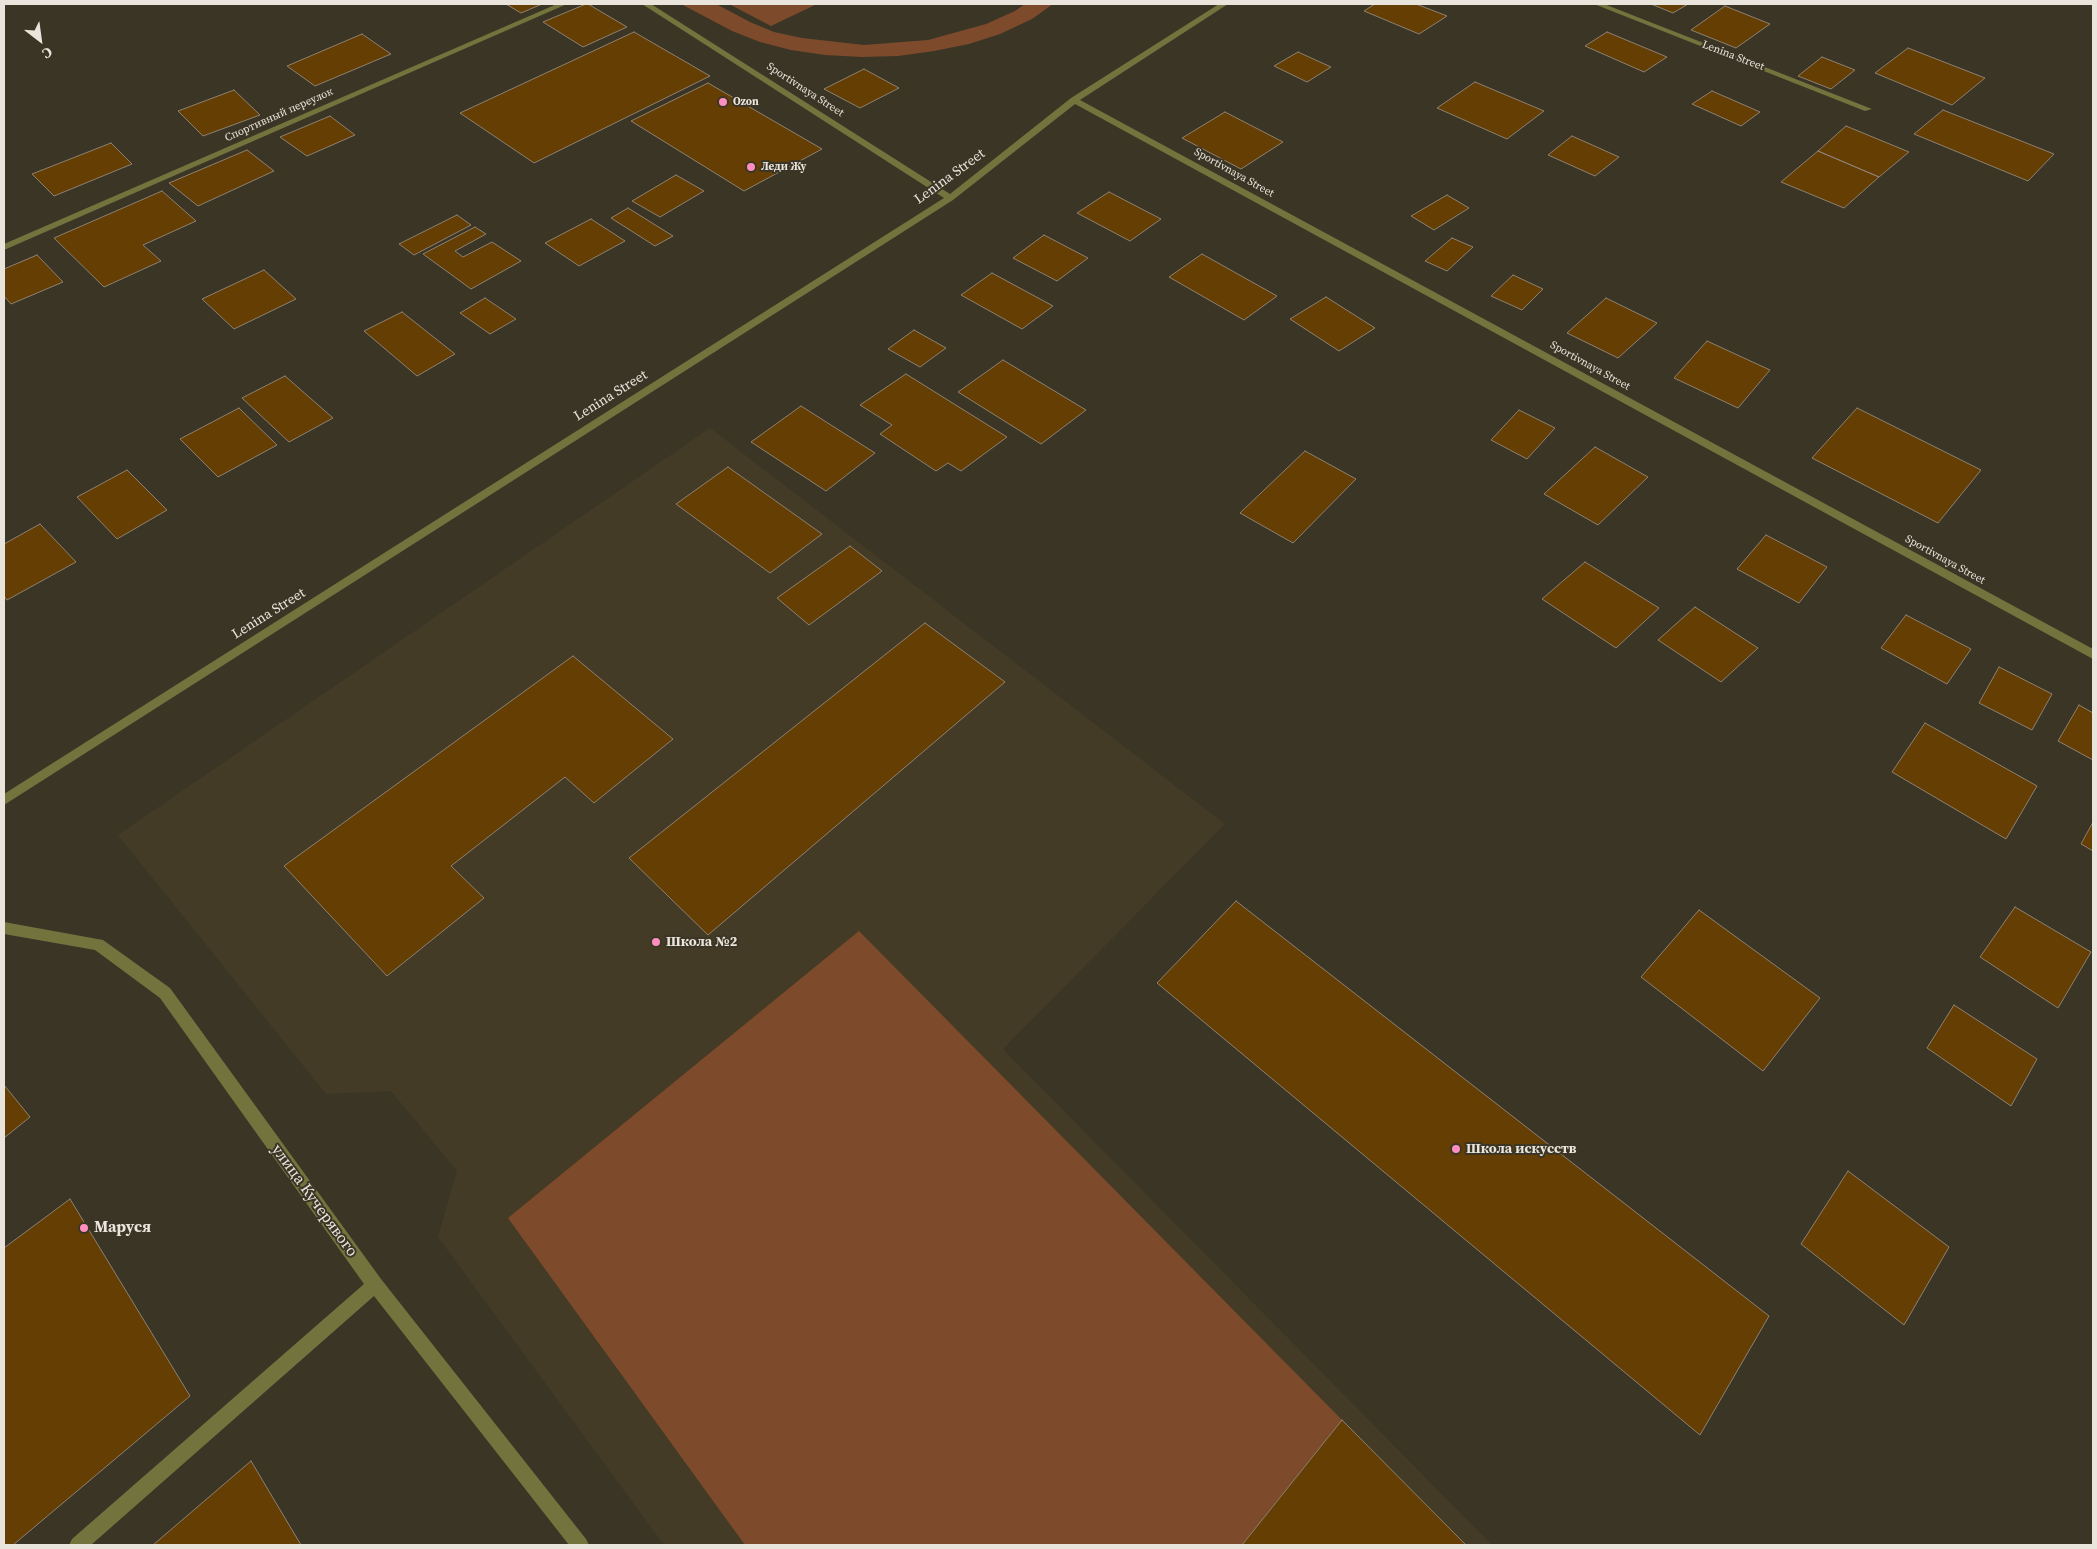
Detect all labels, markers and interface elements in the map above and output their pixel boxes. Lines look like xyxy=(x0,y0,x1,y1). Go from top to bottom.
north arrow xyxy=(15,15,65,65)
street label: Lenina Street xyxy=(1700,38,1766,74)
text: С xyxy=(39,42,56,64)
street label: Sportivnaya Street xyxy=(764,60,846,120)
street label: Спортивный переулок xyxy=(223,85,335,145)
place label: Ozon xyxy=(733,95,759,109)
marker: Ozon xyxy=(717,96,729,108)
street label: Lenina Street xyxy=(911,146,989,208)
street label: Sportivnaya Street xyxy=(1192,146,1276,200)
place label: Леди Жу xyxy=(761,160,806,174)
marker: Леди Жу xyxy=(745,161,757,173)
street label: Sportivnaya Street xyxy=(1548,339,1632,393)
street label: Lenina Street xyxy=(571,367,651,425)
street label: Sportivnaya Street xyxy=(1903,533,1987,587)
street label: Lenina Street xyxy=(229,585,309,643)
place label: Школа №2 xyxy=(666,934,737,950)
marker: Школа №2 xyxy=(650,936,662,948)
street label: улица Кучерявого xyxy=(267,1141,361,1261)
place label: Школа искусств xyxy=(1466,1141,1576,1157)
marker: Школа искусств xyxy=(1450,1143,1462,1155)
place label: Маруся xyxy=(94,1218,151,1238)
marker: Маруся xyxy=(78,1222,90,1234)

